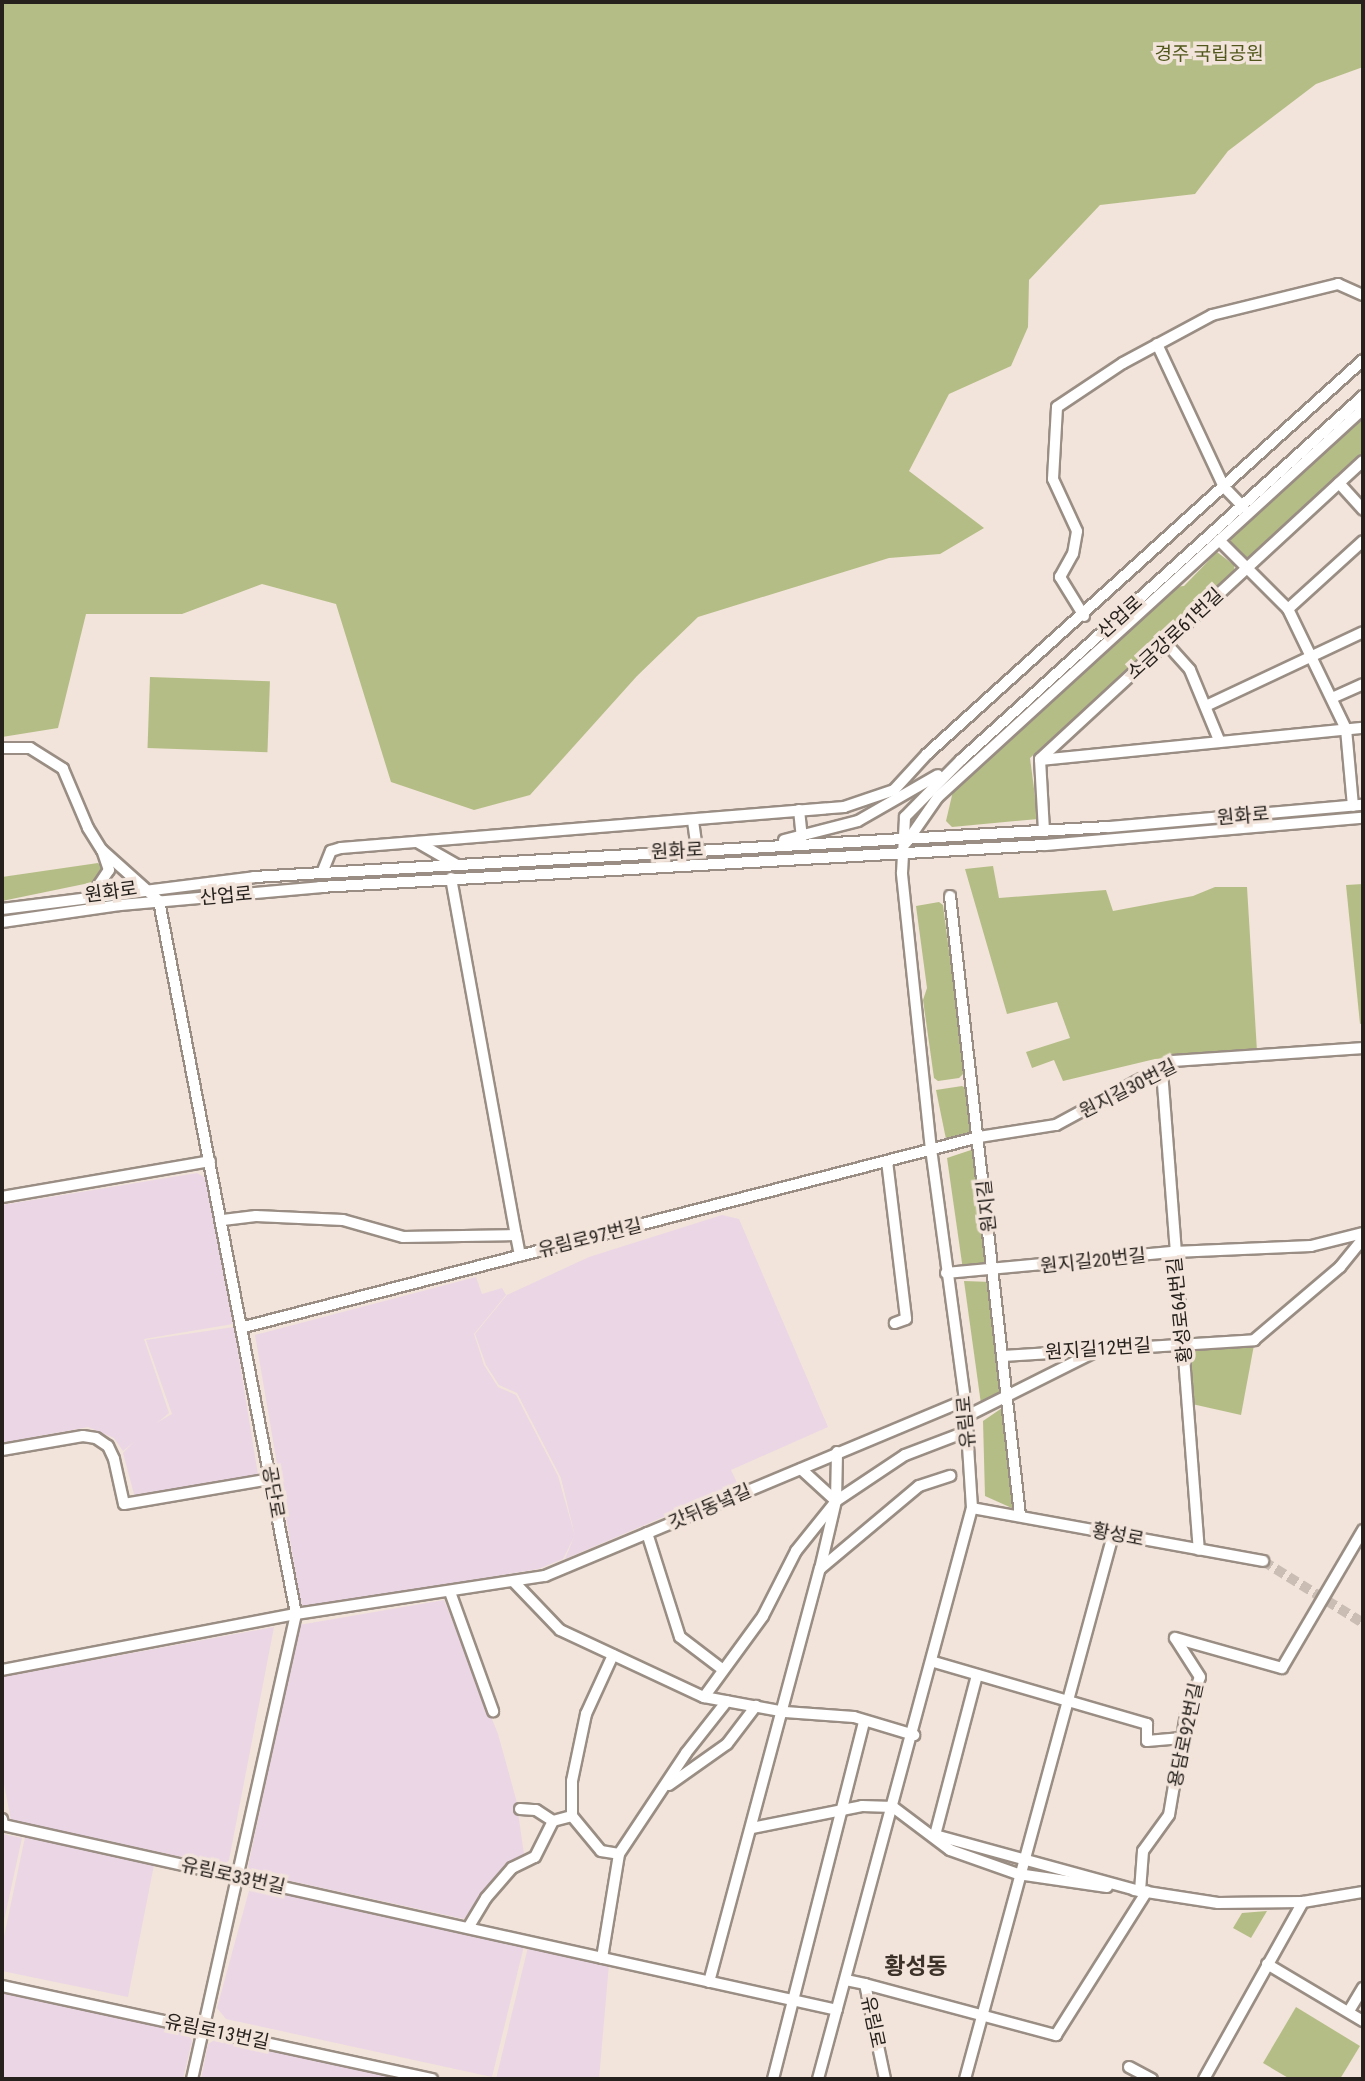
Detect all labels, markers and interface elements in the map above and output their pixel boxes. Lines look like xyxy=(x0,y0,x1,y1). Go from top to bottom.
park label: 경주 국립공원 xyxy=(1154,43,1264,65)
street label: 소금강로61번길 xyxy=(1122,584,1228,684)
street label: 산업로 xyxy=(1093,591,1147,643)
street label: 원화로 xyxy=(1216,802,1270,830)
street label: 원화로 xyxy=(650,838,704,864)
street label: 원화로 xyxy=(83,877,139,907)
street label: 산업로 xyxy=(199,882,253,910)
street label: 원지길30번길 xyxy=(1076,1055,1180,1123)
street label: 원지길 xyxy=(973,1179,1001,1233)
street label: 유림로97번길 xyxy=(536,1214,644,1262)
street label: 원지길20번길 xyxy=(1039,1244,1147,1278)
street label: 황성로64번길 xyxy=(1163,1256,1197,1364)
street label: 원지길12번길 xyxy=(1044,1334,1152,1364)
street label: 유림로 xyxy=(952,1395,980,1449)
street label: 공단로 xyxy=(257,1464,289,1520)
street label: 갓뒤동녘길 xyxy=(665,1479,755,1535)
street label: 황성로 xyxy=(1090,1519,1146,1551)
street label: 용담로92번길 xyxy=(1164,1681,1208,1789)
street label: 유림로33번길 xyxy=(179,1853,287,1899)
district label: 황성동 xyxy=(884,1953,948,1981)
street label: 유림로 xyxy=(856,1994,890,2050)
street label: 유림로13번길 xyxy=(163,2010,271,2054)

